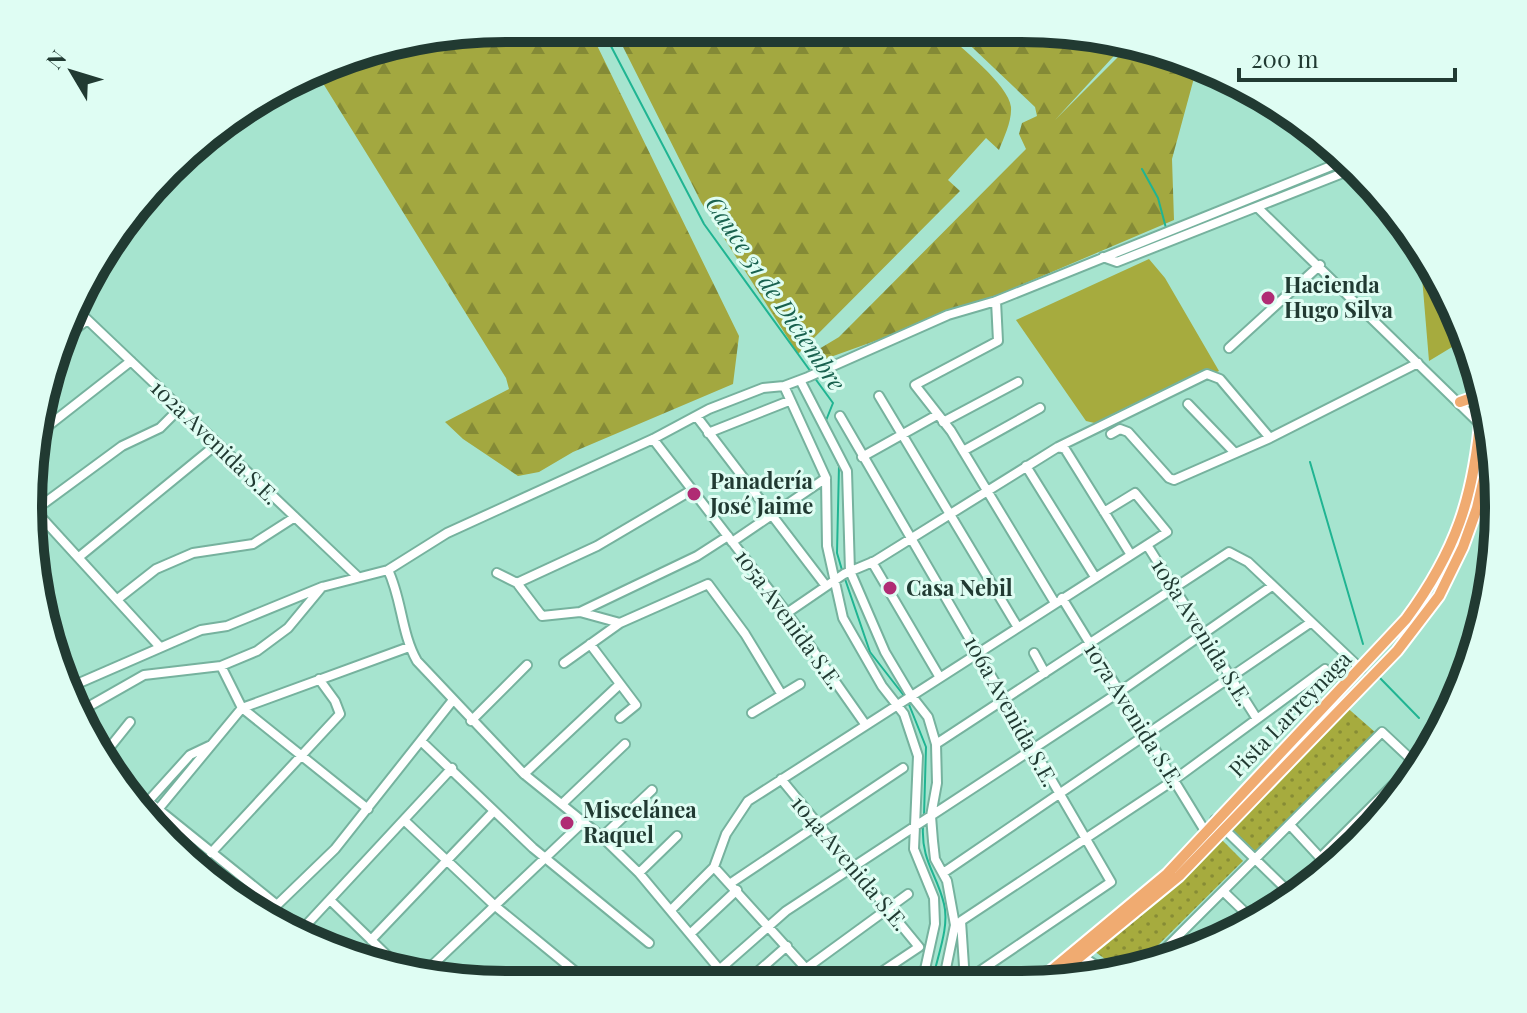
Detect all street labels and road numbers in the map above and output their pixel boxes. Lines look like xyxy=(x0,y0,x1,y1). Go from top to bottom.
street label: 102a Avenida S.E. xyxy=(145,372,286,510)
street label: 105a Avenida S.E. xyxy=(729,542,851,695)
street label: 108a Avenida S.E. xyxy=(1145,552,1260,711)
street label: 106a Avenida S.E. xyxy=(958,630,1066,792)
street label: 107a Avenida S.E. xyxy=(1078,636,1192,793)
street label: Pista Larreynaga xyxy=(1221,644,1357,783)
street label: 104a Avenida S.E. xyxy=(785,788,916,936)

